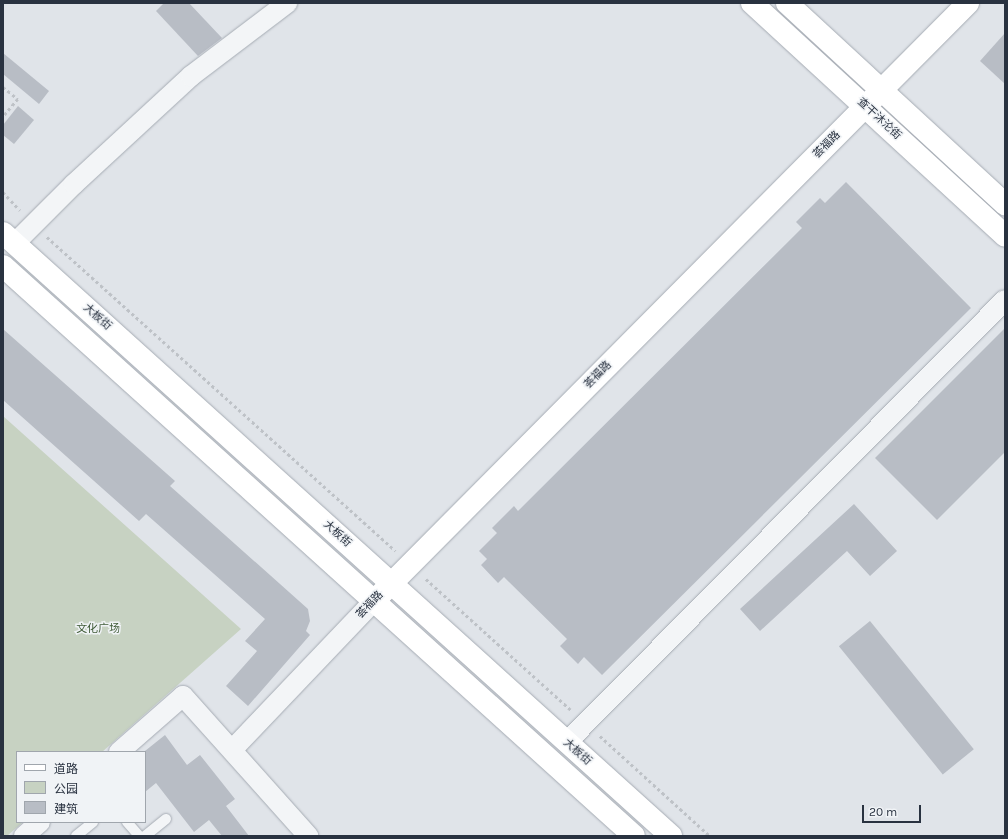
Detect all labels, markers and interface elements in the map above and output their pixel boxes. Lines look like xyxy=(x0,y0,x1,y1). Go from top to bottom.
street label: 查干沐沦街 xyxy=(854,95,904,143)
street label: 荟福路 xyxy=(811,129,843,161)
street label: 大板街 xyxy=(80,301,114,333)
street label: 荟福路 xyxy=(582,359,614,391)
street label: 大板街 xyxy=(320,518,354,550)
street label: 荟福路 xyxy=(354,589,386,621)
park label: 文化广场 xyxy=(76,622,120,636)
street label: 大板街 xyxy=(560,736,594,768)
legend xyxy=(16,751,146,823)
text: 道路 xyxy=(54,762,78,776)
text: 公园 xyxy=(54,782,78,796)
scale bar xyxy=(864,797,923,823)
text: 建筑 xyxy=(54,802,78,816)
text: 20 m xyxy=(869,805,897,819)

